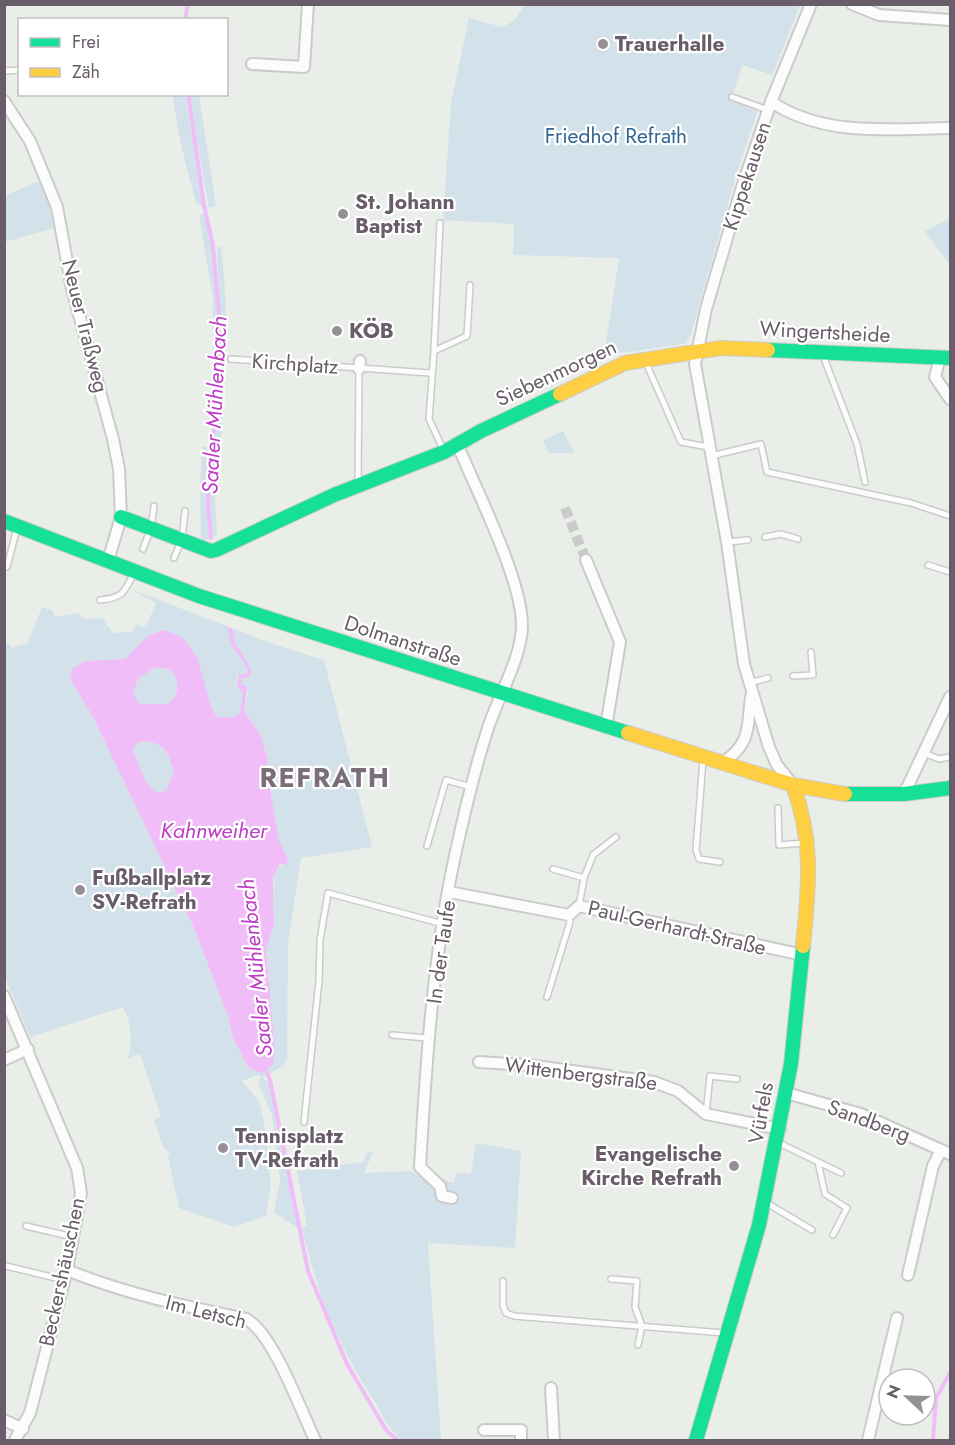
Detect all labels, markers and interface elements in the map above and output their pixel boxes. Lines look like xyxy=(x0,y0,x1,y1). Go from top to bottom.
legend xyxy=(18,18,228,96)
text: Frei xyxy=(72,29,101,55)
place label: Trauerhalle xyxy=(615,29,724,59)
marker: Trauerhalle xyxy=(596,37,610,51)
text: Zäh xyxy=(72,59,100,85)
street label: Kippekausen xyxy=(715,118,779,234)
park label: Friedhof Refrath xyxy=(545,121,687,151)
place label: St. Johann Baptist xyxy=(355,187,455,241)
marker: St. Johann Baptist xyxy=(336,207,350,221)
street label: Neuer Traßweg xyxy=(54,256,116,396)
street label: Wingertsheide xyxy=(759,314,891,350)
water label: Saaler Mühlenbach xyxy=(193,315,235,495)
place label: KÖB xyxy=(349,316,394,346)
marker: KÖB xyxy=(330,324,344,338)
street label: Siebenmorgen xyxy=(491,332,621,414)
street label: Kirchplatz xyxy=(251,346,340,382)
street label: Dolmanstraße xyxy=(341,608,466,674)
district label: REFRATH xyxy=(260,758,390,797)
water label: Kahnweiher xyxy=(161,814,269,846)
place label: Fußballplatz SV-Refrath xyxy=(92,863,211,917)
water label: Saaler Mühlenbach xyxy=(230,878,280,1058)
marker: Fußballplatz SV-Refrath xyxy=(73,883,87,897)
street label: Paul-Gerhardt-Straße xyxy=(585,893,769,963)
street label: In der Taufe xyxy=(419,898,463,1006)
street label: Wittenbergstraße xyxy=(503,1050,659,1098)
street label: Vürfels xyxy=(741,1080,781,1146)
street label: Sandberg xyxy=(823,1092,915,1150)
place label: Tennisplatz TV-Refrath xyxy=(235,1121,344,1175)
place label: Evangelische Kirche Refrath xyxy=(581,1139,722,1193)
marker: Tennisplatz TV-Refrath xyxy=(216,1141,230,1155)
marker: Evangelische Kirche Refrath xyxy=(727,1159,741,1173)
street label: Beckershäuschen xyxy=(32,1195,92,1349)
street label: Im Letsch xyxy=(162,1287,250,1337)
north arrow xyxy=(877,1367,937,1427)
text: N xyxy=(881,1381,907,1402)

